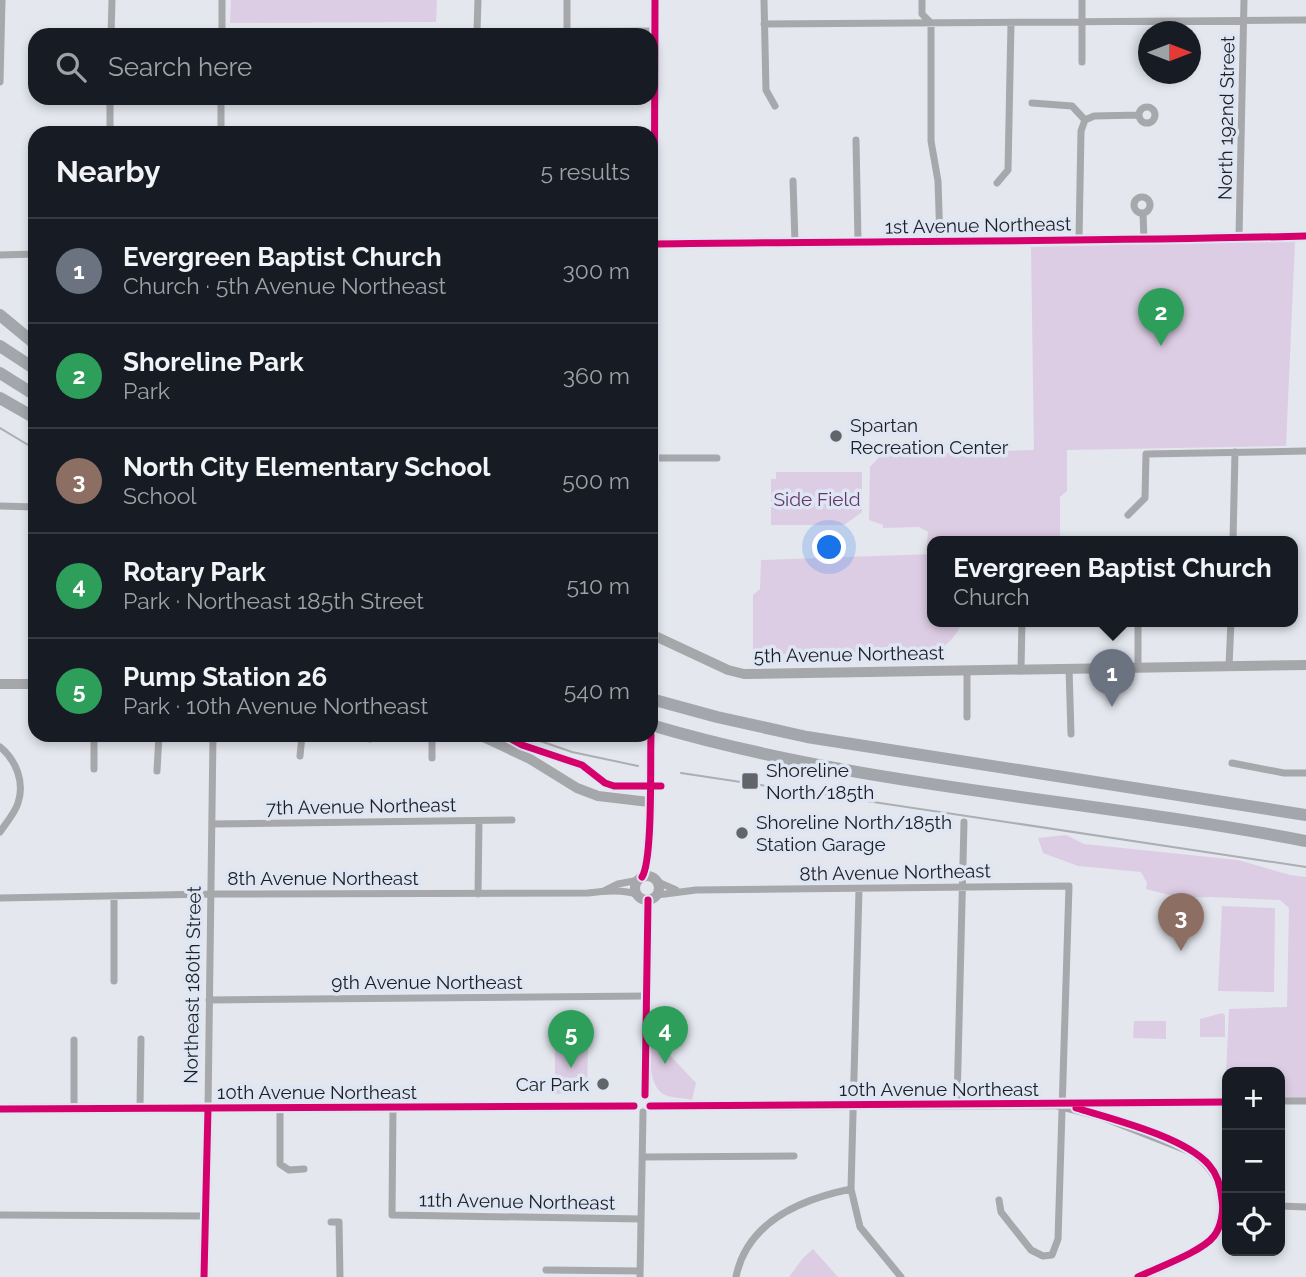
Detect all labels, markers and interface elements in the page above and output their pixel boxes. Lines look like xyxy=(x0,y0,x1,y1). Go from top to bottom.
north arrow xyxy=(1138,21,1201,84)
search box xyxy=(28,28,658,105)
street label: North 192nd Street xyxy=(1214,35,1238,200)
icon: search xyxy=(52,48,90,86)
text: Search here xyxy=(108,52,252,82)
text: Nearby xyxy=(56,154,160,189)
text: 5 results xyxy=(541,158,630,185)
street label: 1st Avenue Northeast xyxy=(885,212,1072,238)
text: Evergreen Baptist Church xyxy=(123,242,442,272)
text: 1 xyxy=(73,257,85,284)
text: 300 m xyxy=(563,257,630,284)
text: Church · 5th Avenue Northeast xyxy=(123,272,446,299)
pin: 2 xyxy=(1138,288,1184,346)
text: Shoreline Park xyxy=(123,347,304,377)
text: 2 xyxy=(73,362,85,389)
text: 360 m xyxy=(563,362,630,389)
text: Park xyxy=(123,377,170,404)
place label: Spartan Recreation Center xyxy=(850,414,1009,458)
marker: Spartan Recreation Center xyxy=(828,428,844,444)
text: North City Elementary School xyxy=(123,452,490,482)
text: 3 xyxy=(73,467,85,494)
text: 500 m xyxy=(562,467,630,494)
text: School xyxy=(123,482,197,509)
park label: Side Field xyxy=(774,488,860,510)
your location xyxy=(812,530,846,564)
popup xyxy=(927,536,1298,627)
text: Evergreen Baptist Church xyxy=(953,553,1272,583)
text: Rotary Park xyxy=(123,557,266,587)
text: 4 xyxy=(72,572,86,599)
text: 510 m xyxy=(567,572,630,599)
text: Church xyxy=(953,583,1030,610)
text: Park · Northeast 185th Street xyxy=(123,587,424,614)
street label: 5th Avenue Northeast xyxy=(754,641,945,667)
pin: 1 xyxy=(1089,649,1135,707)
text: Pump Station 26 xyxy=(123,662,327,692)
text: 5 xyxy=(73,677,85,704)
text: 540 m xyxy=(564,677,630,704)
text: Park · 10th Avenue Northeast xyxy=(123,692,428,719)
place label: Shoreline North/185th xyxy=(766,759,874,803)
marker: Shoreline North/185th xyxy=(740,771,760,791)
street label: 7th Avenue Northeast xyxy=(266,793,457,819)
place label: Shoreline North/185th Station Garage xyxy=(756,811,952,855)
marker: Shoreline North/185th Station Garage xyxy=(734,825,750,841)
street label: 8th Avenue Northeast xyxy=(799,859,992,885)
street label: 8th Avenue Northeast xyxy=(227,867,419,889)
street label: Northeast 180th Street xyxy=(179,885,205,1084)
pin: 3 xyxy=(1158,893,1204,951)
street label: 9th Avenue Northeast xyxy=(331,971,523,993)
pin: 4 xyxy=(642,1006,688,1064)
pin: 5 xyxy=(548,1010,594,1068)
map controls xyxy=(1222,1067,1285,1256)
button: + xyxy=(1222,1067,1285,1130)
place label: Car Park xyxy=(516,1073,589,1095)
marker: Car Park xyxy=(595,1076,611,1092)
street label: 10th Avenue Northeast xyxy=(839,1078,1040,1100)
street label: 10th Avenue Northeast xyxy=(217,1081,418,1103)
button: − xyxy=(1222,1130,1285,1193)
street label: 11th Avenue Northeast xyxy=(419,1188,616,1214)
button: locate xyxy=(1222,1193,1285,1256)

